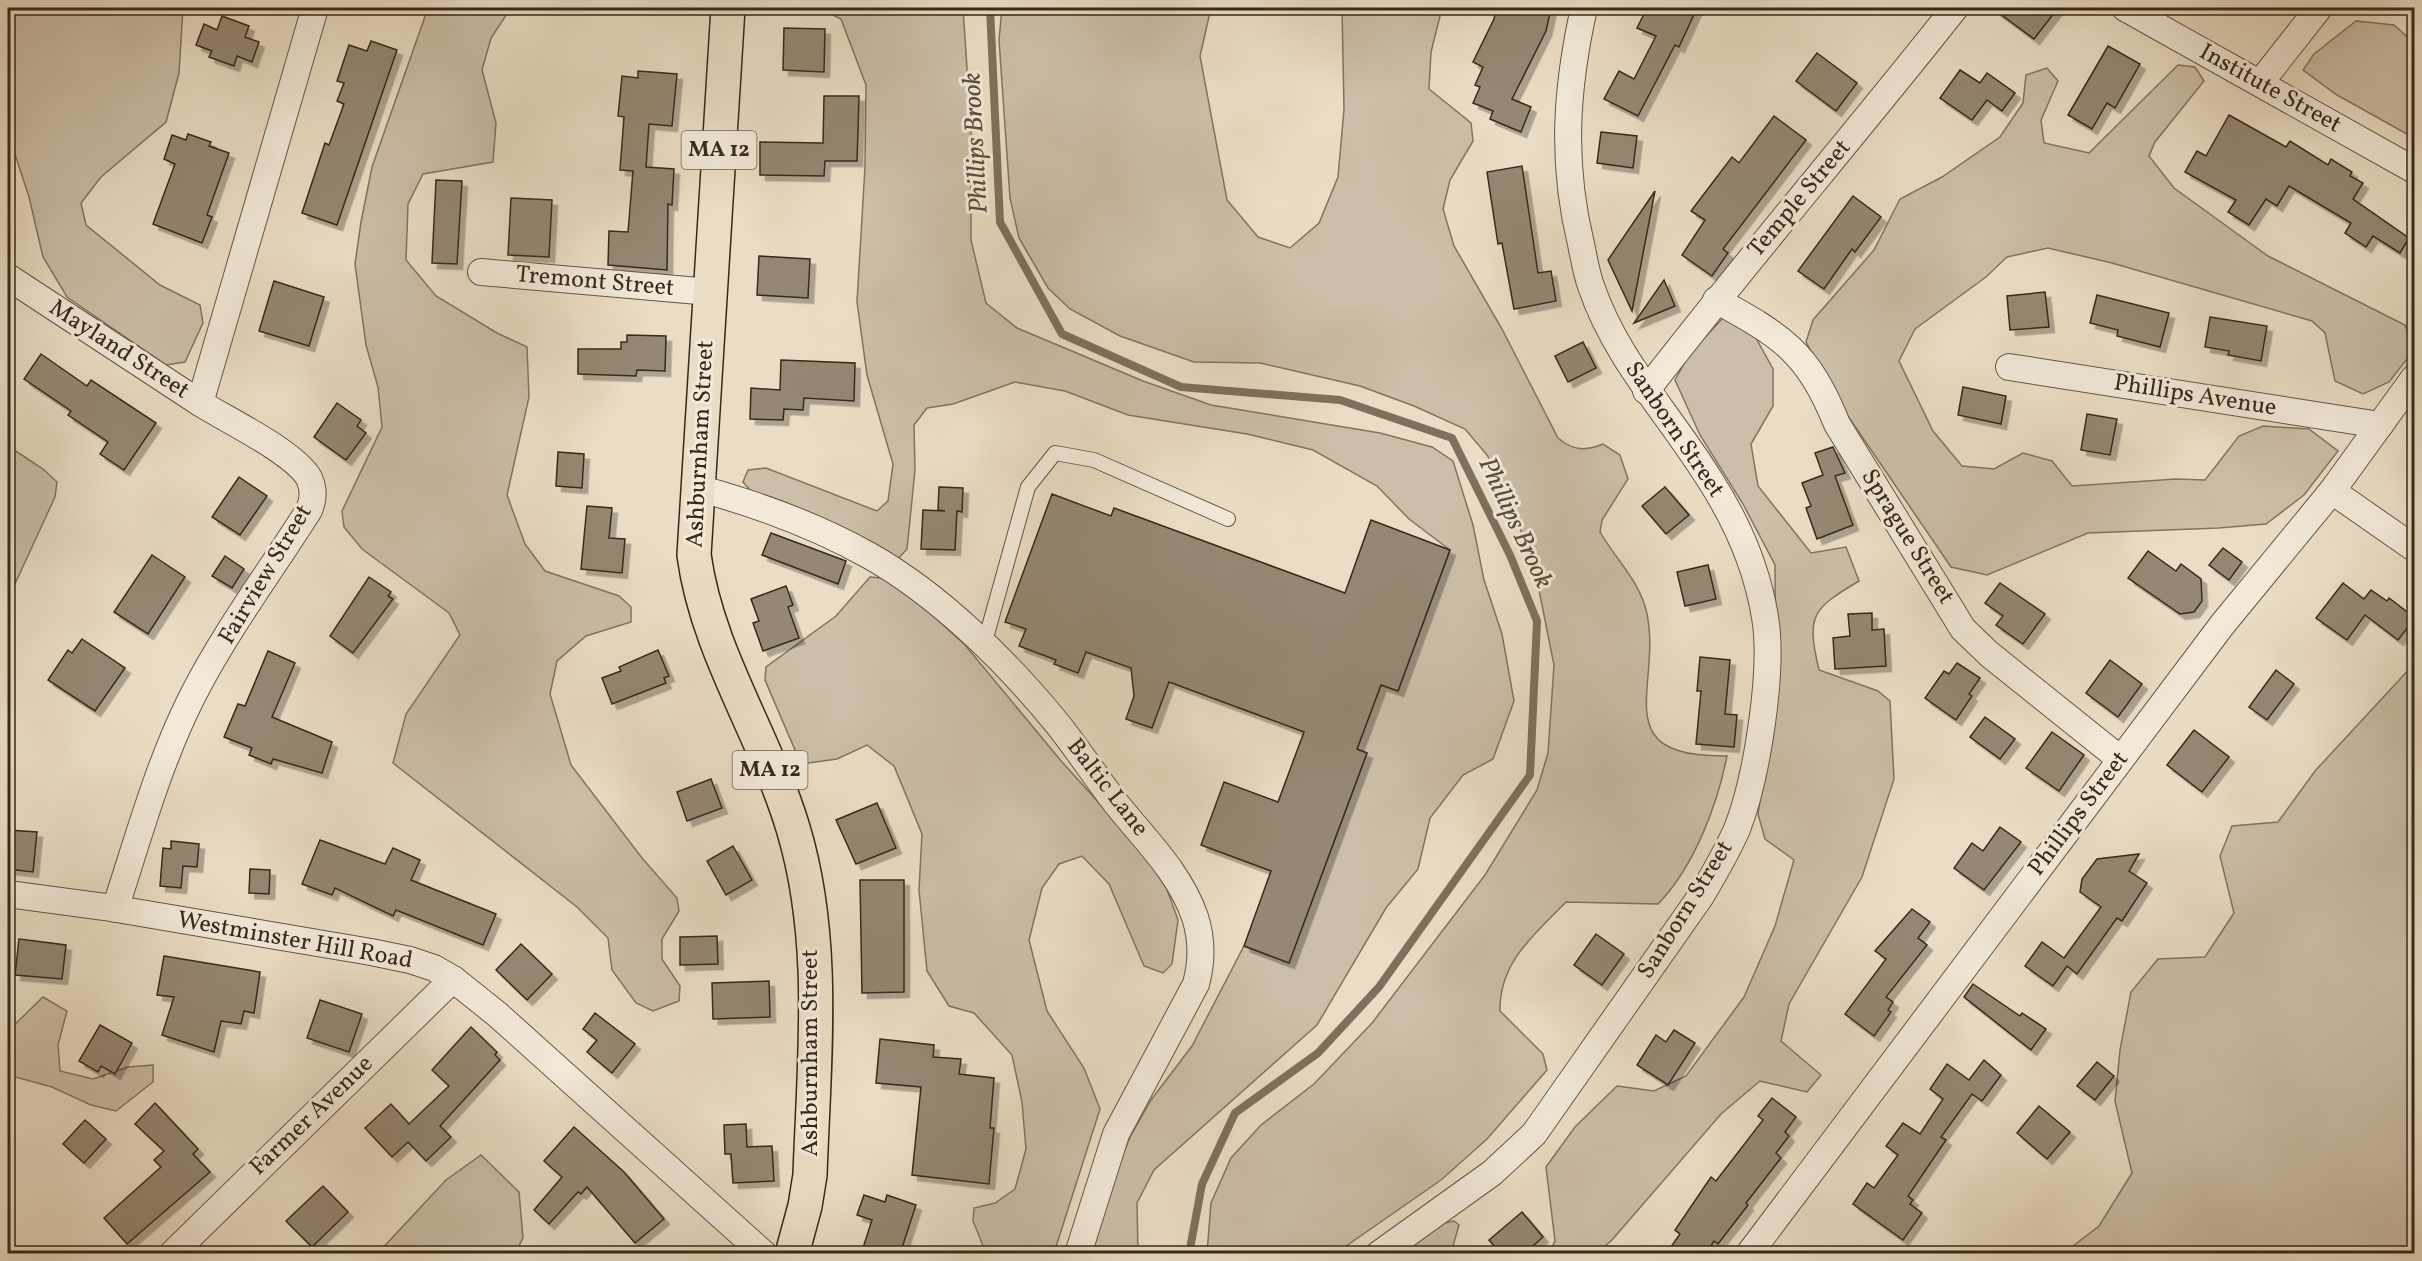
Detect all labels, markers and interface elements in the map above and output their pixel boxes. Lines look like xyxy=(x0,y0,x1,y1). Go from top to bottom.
street label: Institute Street xyxy=(2193,36,2347,142)
water label: Phillips Brook xyxy=(954,72,998,214)
road number: MA 12 xyxy=(682,131,756,169)
street label: Temple Street xyxy=(1740,133,1860,265)
street label: Tremont Street xyxy=(514,258,676,306)
street label: Mayland Street xyxy=(42,292,196,408)
street label: Ashburnham Street xyxy=(679,339,723,549)
street label: Sanborn Street xyxy=(1616,355,1732,505)
street label: Phillips Avenue xyxy=(2111,366,2279,426)
water label: Phillips Brook xyxy=(1469,451,1561,595)
street label: Sprague Street xyxy=(1852,463,1962,611)
street label: Fairview Street xyxy=(211,498,321,652)
street label: Baltic Lane xyxy=(1058,732,1156,844)
street label: Phillips Street xyxy=(2021,744,2137,884)
road number: MA 12 xyxy=(732,751,808,789)
street label: Sanborn Street xyxy=(1630,834,1742,986)
street label: Westminster Hill Road xyxy=(175,904,415,978)
street label: Ashburnham Street xyxy=(794,949,828,1157)
street label: Farmer Avenue xyxy=(243,1048,381,1184)

